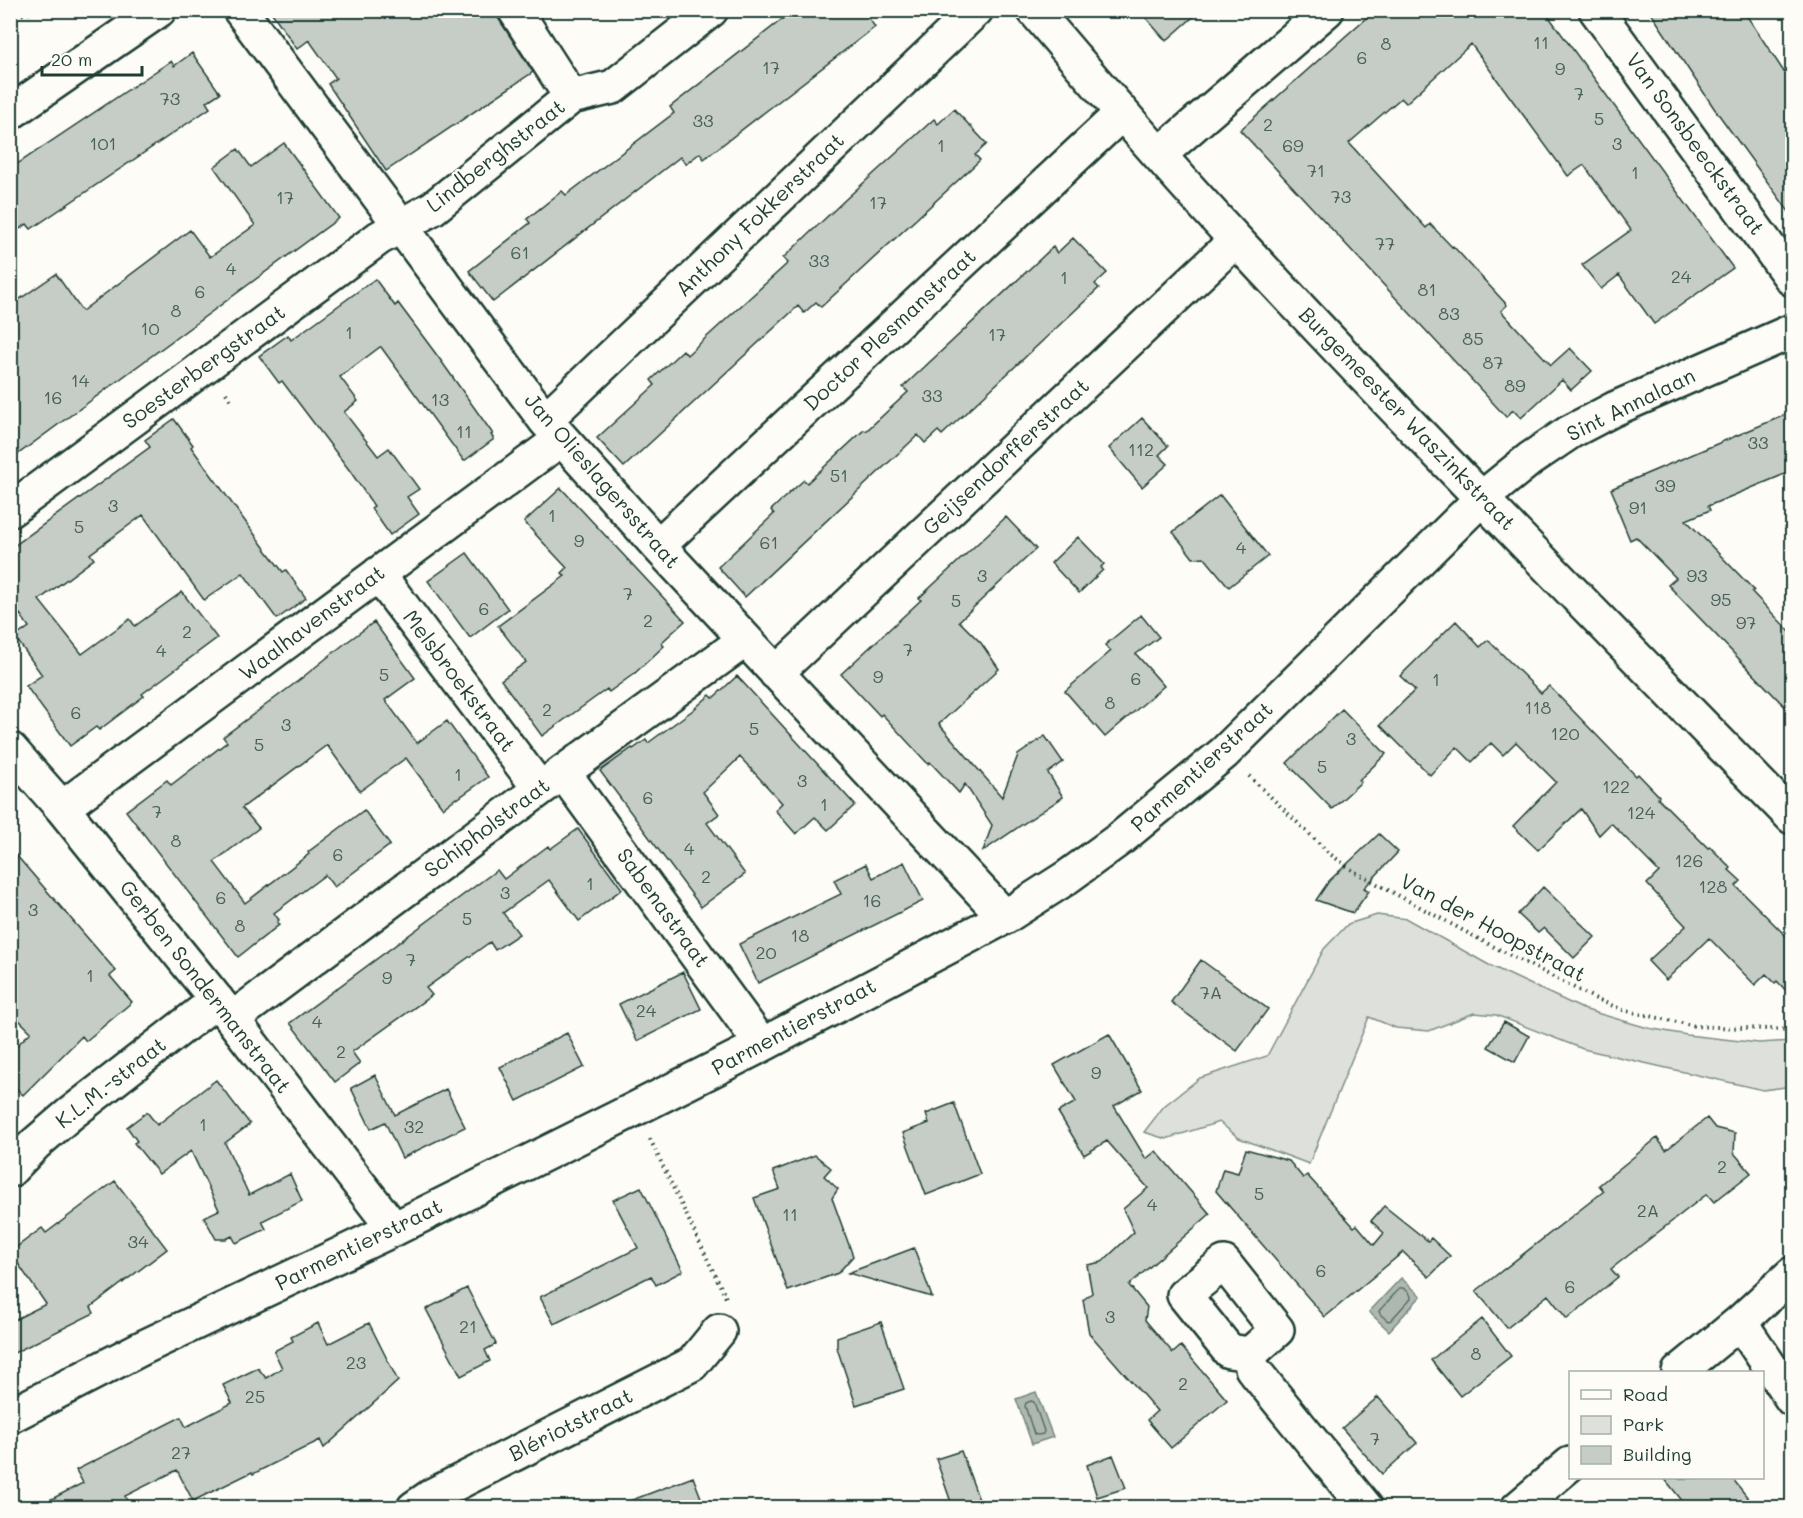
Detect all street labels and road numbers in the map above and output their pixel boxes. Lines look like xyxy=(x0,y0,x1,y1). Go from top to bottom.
street label: Van Sonsbeeckstraat xyxy=(1621,46,1772,240)
street label: Lindberghstraat xyxy=(420,92,570,217)
street label: Anthony Fokkerstraat xyxy=(669,126,849,302)
street label: Doctor Plesmanstraat xyxy=(797,242,981,416)
street label: Soesterbergstraat xyxy=(116,298,290,434)
street label: Burgemeester Waszinkstraat xyxy=(1294,300,1522,535)
street label: Sint Annalaan xyxy=(1562,361,1699,446)
street label: Geijsendorfferstraat xyxy=(916,372,1094,540)
street label: Jan Olieslagersstraat xyxy=(519,387,687,573)
street label: Waalhavenstraat xyxy=(233,558,389,686)
street label: Melsbroekstraat xyxy=(398,604,522,757)
street label: Parmentierstraat xyxy=(1124,695,1278,837)
street label: Schipholstraat xyxy=(418,771,554,883)
street label: Sabenastraat xyxy=(612,842,717,972)
street label: Van der Hoopstraat xyxy=(1396,866,1591,987)
street label: Gerben Sondermanstraat xyxy=(114,874,298,1098)
street label: Parmentierstraat xyxy=(706,971,880,1080)
street label: K.L.M.-straat xyxy=(49,1030,171,1134)
street label: Parmentierstraat xyxy=(270,1192,446,1296)
street label: Blériotstraat xyxy=(504,1381,637,1466)

